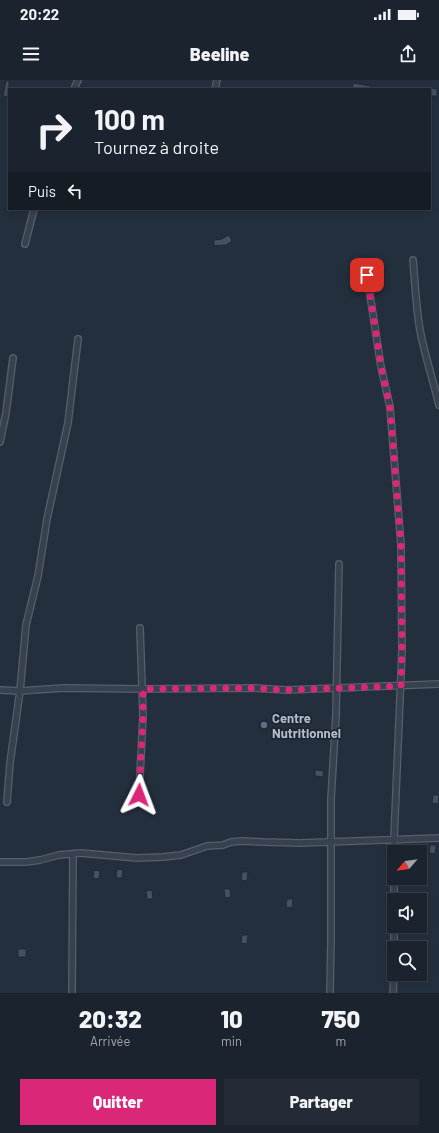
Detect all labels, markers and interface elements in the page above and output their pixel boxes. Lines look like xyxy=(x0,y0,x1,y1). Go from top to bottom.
text: 20:22 xyxy=(20,5,59,23)
icon: menu xyxy=(20,43,42,65)
text: Beeline xyxy=(190,43,249,65)
icon: share xyxy=(397,43,419,65)
text: 100 m xyxy=(94,102,165,136)
icon: right xyxy=(28,104,80,156)
text: Tournez à droite xyxy=(94,136,219,158)
icon: left xyxy=(64,180,86,202)
text: Puis xyxy=(28,182,56,200)
pin xyxy=(350,258,384,292)
icon: arrive xyxy=(356,264,378,286)
place label: Centre Nutritionnel xyxy=(272,710,341,741)
marker: Centre Nutritionnel xyxy=(259,720,269,730)
position arrow xyxy=(118,774,160,816)
north arrow xyxy=(387,845,427,885)
map controls xyxy=(387,845,427,981)
button: sound xyxy=(387,893,427,933)
button: search xyxy=(387,941,427,981)
text: 20:32 xyxy=(79,1004,142,1033)
text: 10 xyxy=(220,1004,243,1033)
text: 750 xyxy=(321,1004,360,1033)
text: Arrivée xyxy=(90,1033,130,1049)
text: min xyxy=(221,1033,242,1049)
text: m xyxy=(335,1033,346,1049)
button: Quitter xyxy=(20,1079,216,1125)
button: Partager xyxy=(224,1079,419,1125)

